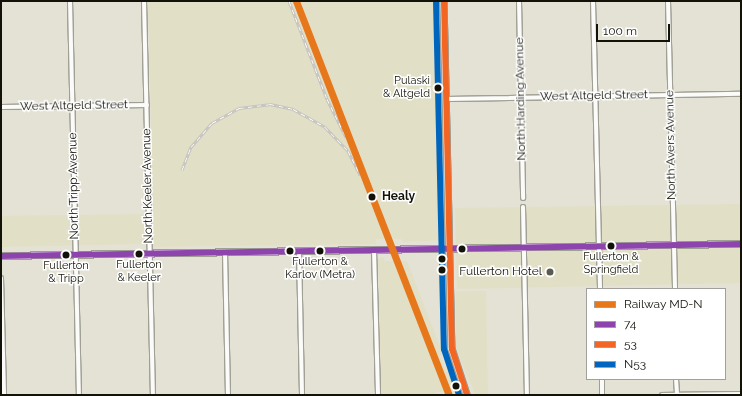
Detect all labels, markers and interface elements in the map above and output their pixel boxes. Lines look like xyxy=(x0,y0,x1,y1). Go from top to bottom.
scale bar xyxy=(598,16,672,42)
text: 100 m xyxy=(603,24,637,38)
street label: North Harding Avenue xyxy=(513,37,529,161)
place label: Pulaski & Altgeld xyxy=(383,75,430,101)
marker: Pulaski & Altgeld xyxy=(433,83,443,93)
street label: West Altgeld Street xyxy=(540,88,648,104)
street label: North Avers Avenue xyxy=(663,90,679,200)
street label: West Altgeld Street xyxy=(20,98,128,114)
street label: North Keeler Avenue xyxy=(140,128,156,244)
street label: North Tripp Avenue xyxy=(66,132,82,240)
marker: Healy xyxy=(365,190,379,204)
place label: Healy xyxy=(382,190,415,204)
marker: Fullerton & Springfield xyxy=(606,241,616,251)
unlabelled marker xyxy=(457,244,467,254)
unlabelled marker xyxy=(285,246,295,256)
marker: Fullerton & Karlov (Metra) xyxy=(315,246,325,256)
marker: Fullerton & Keeler xyxy=(134,249,144,259)
marker: Fullerton & Tripp xyxy=(61,250,71,260)
place label: Fullerton & Springfield xyxy=(583,251,639,277)
unlabelled marker xyxy=(437,254,447,264)
place label: Fullerton & Karlov (Metra) xyxy=(285,256,355,282)
place label: Fullerton & Keeler xyxy=(116,259,162,285)
place label: Fullerton & Tripp xyxy=(43,260,89,286)
unlabelled marker xyxy=(437,265,447,275)
place label: Fullerton Hotel xyxy=(459,265,542,279)
marker: Fullerton Hotel xyxy=(545,267,555,277)
legend xyxy=(586,288,726,380)
text: Railway MD-N xyxy=(624,297,703,311)
text: 74 xyxy=(624,317,636,331)
text: 53 xyxy=(624,337,637,351)
text: N53 xyxy=(624,357,646,371)
unlabelled marker xyxy=(451,381,461,391)

